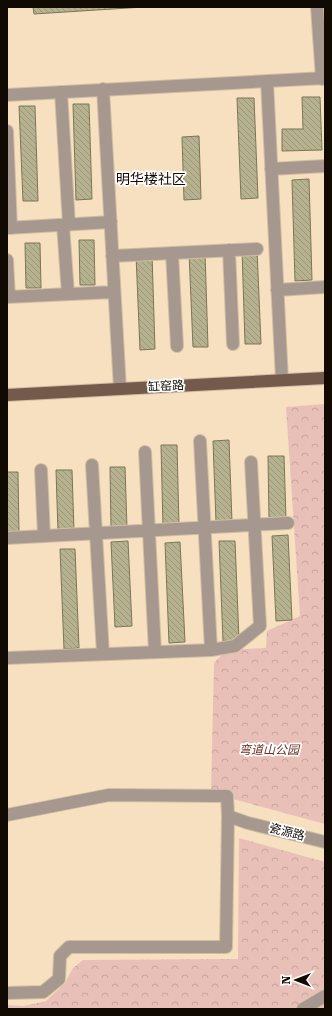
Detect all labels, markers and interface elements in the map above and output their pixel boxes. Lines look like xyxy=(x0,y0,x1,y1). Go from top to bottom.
district label: 明华楼社区 xyxy=(116,171,186,187)
street label: 缸窑路 xyxy=(148,378,184,394)
park label: 弯道山公园 xyxy=(239,743,301,757)
street label: 瓷源路 xyxy=(268,821,306,843)
north arrow xyxy=(276,960,316,1000)
text: N xyxy=(280,975,293,984)

